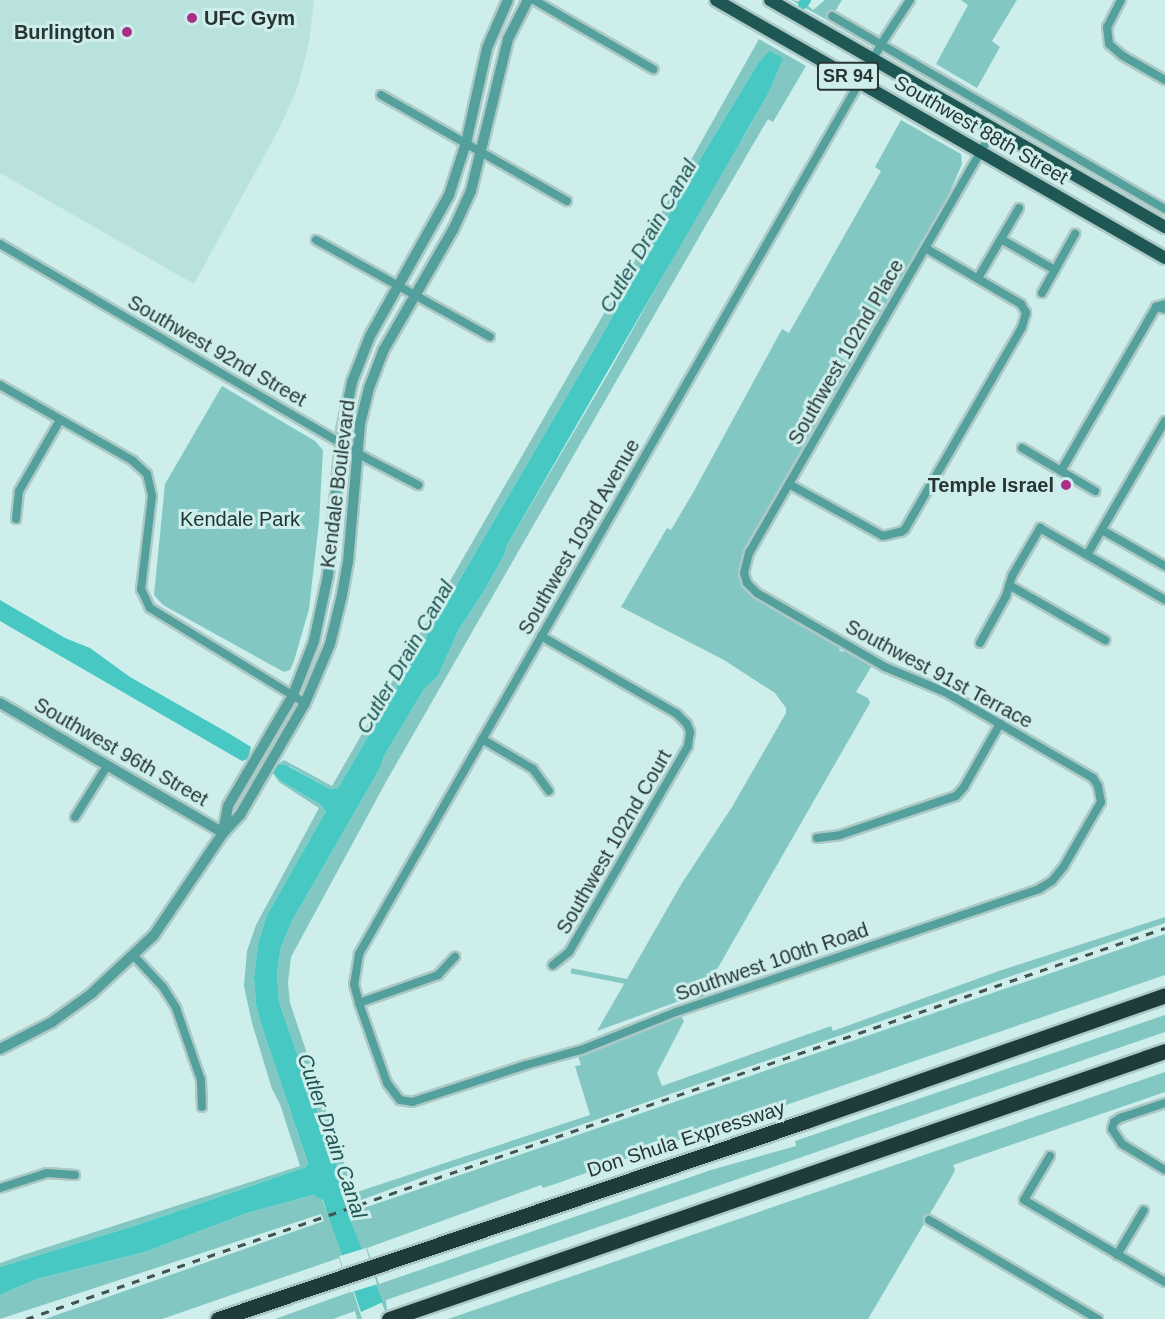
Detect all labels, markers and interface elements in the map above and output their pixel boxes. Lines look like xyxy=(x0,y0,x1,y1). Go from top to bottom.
place label: UFC Gym xyxy=(204,6,295,30)
marker: UFC Gym xyxy=(185,11,199,25)
place label: Burlington xyxy=(14,20,115,44)
marker: Burlington xyxy=(120,25,134,39)
road number: SR 94 xyxy=(816,61,880,91)
street label: Southwest 88th Street xyxy=(890,70,1072,190)
water label: Cutler Drain Canal xyxy=(594,155,702,317)
street label: Southwest 102nd Place xyxy=(783,255,909,449)
street label: Southwest 92nd Street xyxy=(123,290,311,412)
street label: Kendale Boulevard xyxy=(316,399,360,569)
street label: Southwest 103rd Avenue xyxy=(513,434,645,640)
place label: Temple Israel xyxy=(928,473,1054,497)
marker: Temple Israel xyxy=(1059,478,1073,492)
park label: Kendale Park xyxy=(180,507,300,531)
water label: Cutler Drain Canal xyxy=(351,576,459,738)
street label: Southwest 91st Terrace xyxy=(841,614,1037,734)
street label: Southwest 96th Street xyxy=(30,692,212,812)
street label: Southwest 102nd Court xyxy=(551,745,677,939)
street label: Southwest 100th Road xyxy=(672,918,872,1006)
water label: Cutler Drain Canal xyxy=(292,1050,372,1222)
street label: Don Shula Expressway xyxy=(584,1096,788,1182)

